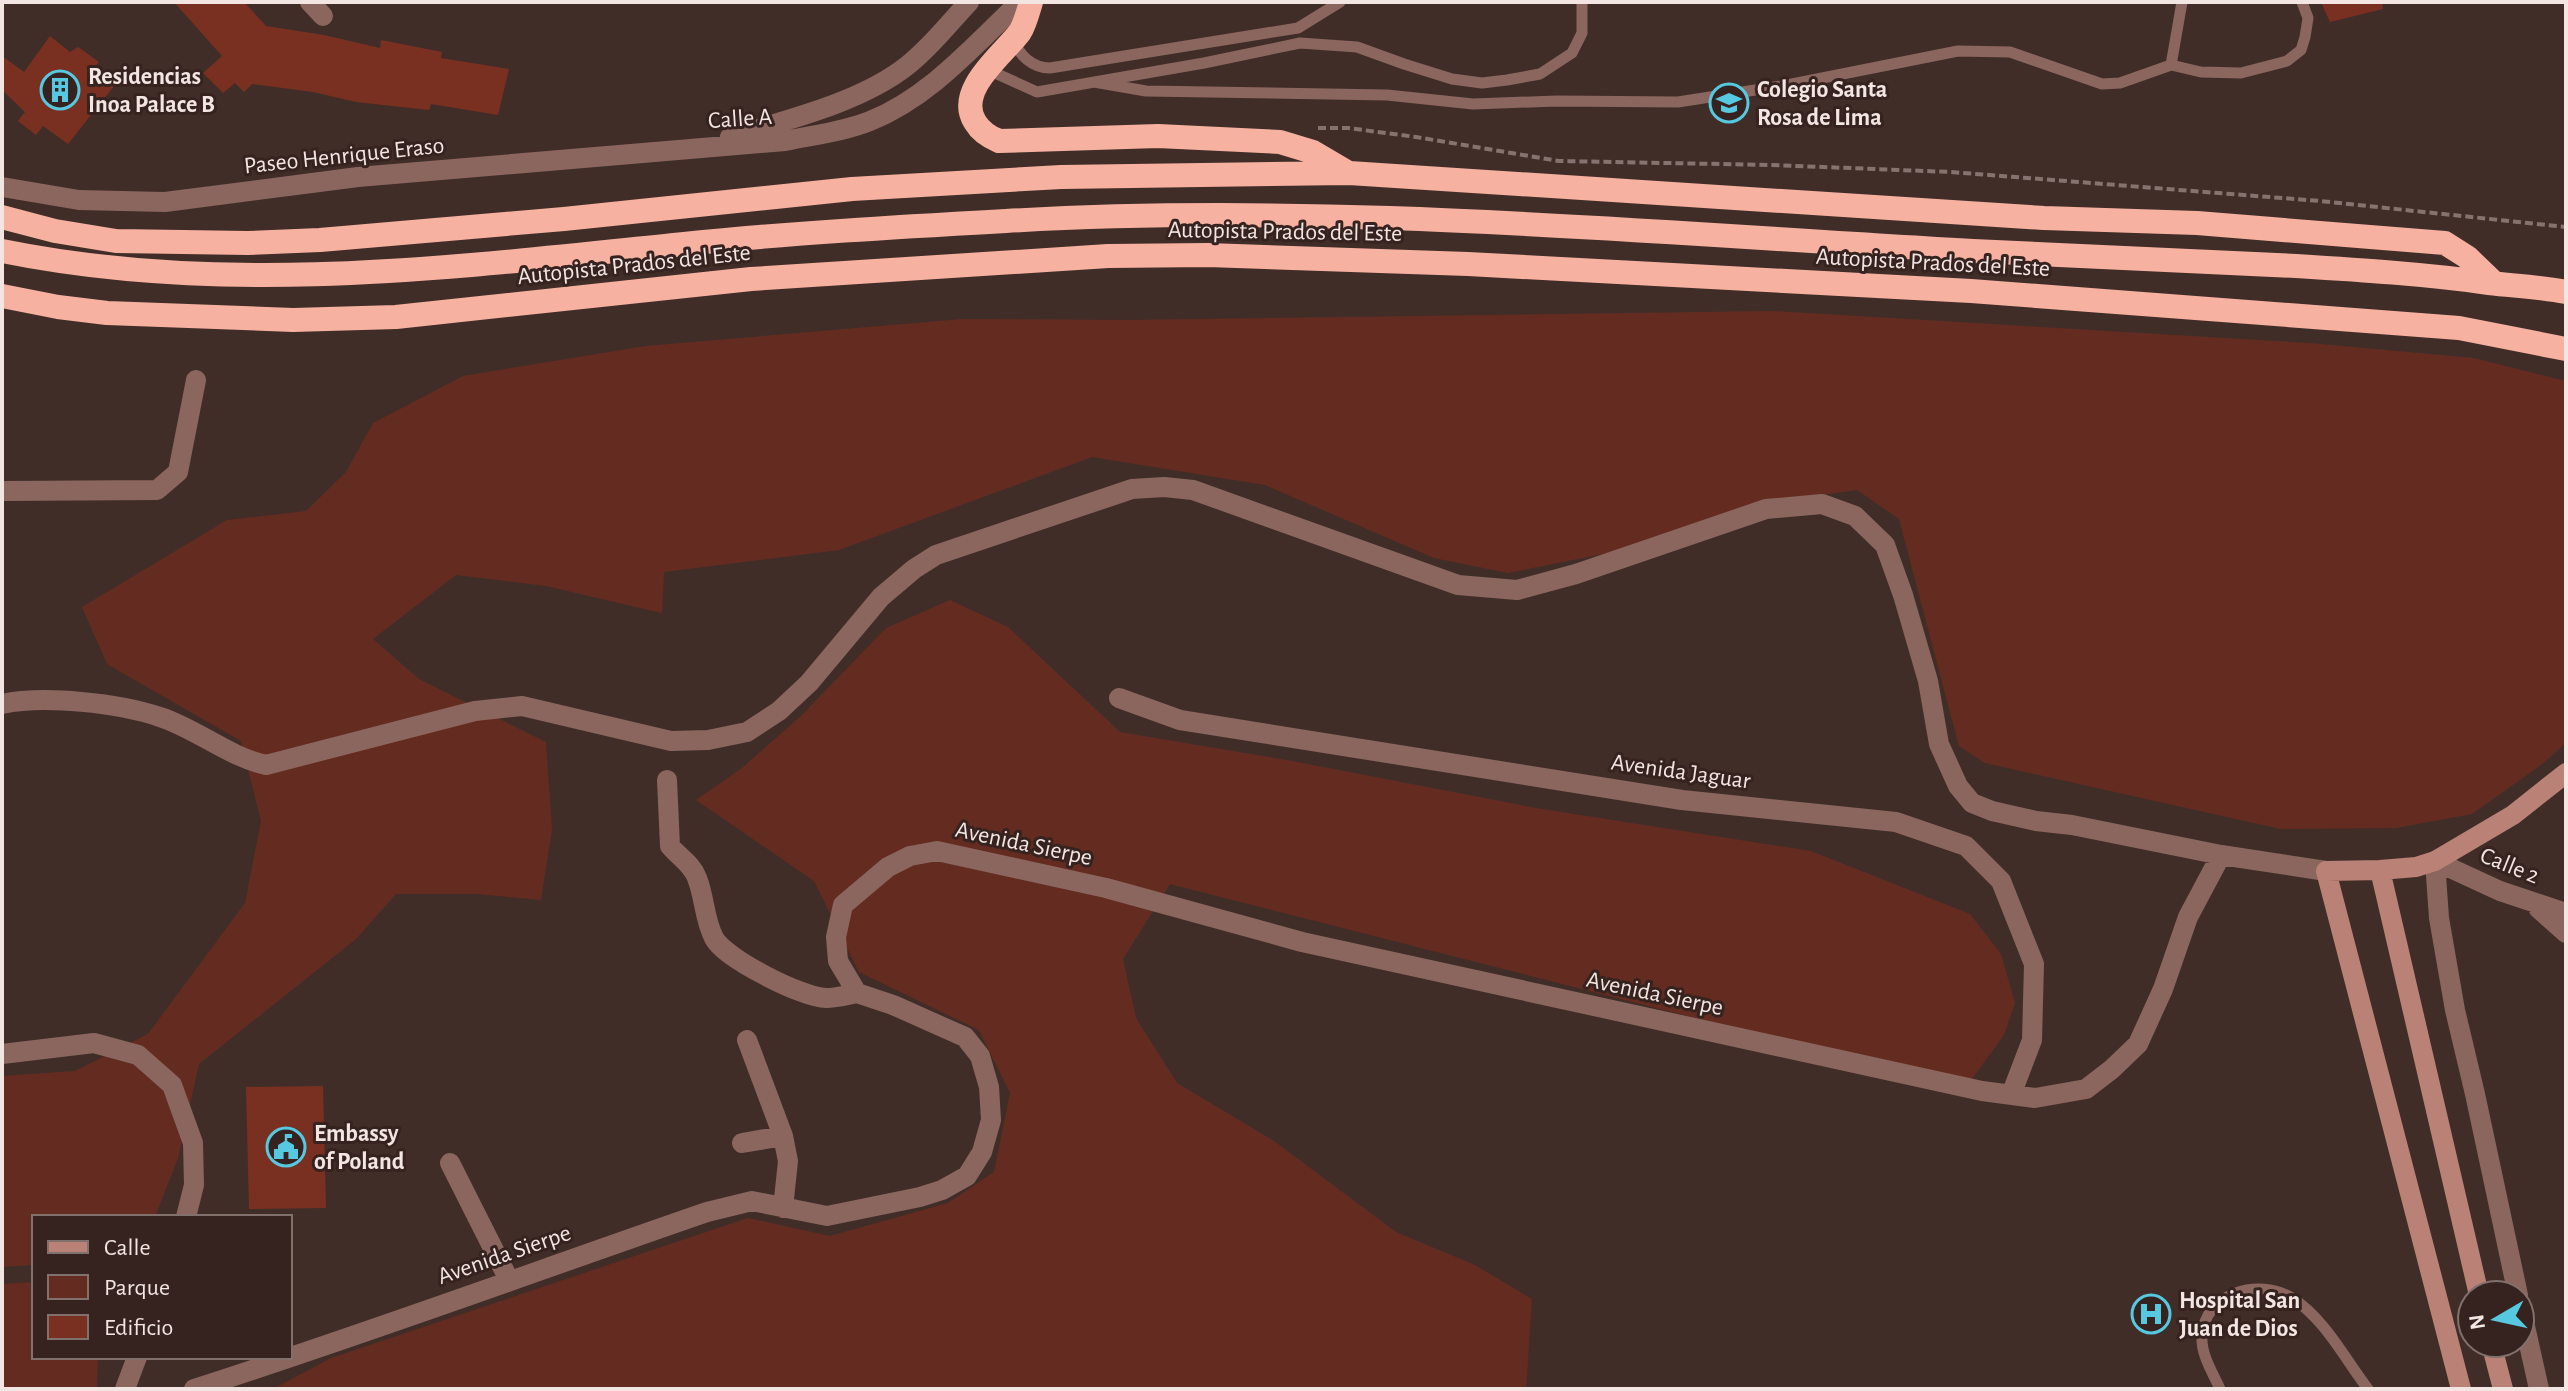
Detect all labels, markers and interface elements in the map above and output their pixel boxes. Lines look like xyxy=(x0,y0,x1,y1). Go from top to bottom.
place label: Residencias Inoa Palace B xyxy=(88,65,215,117)
building icon: Residencias Inoa Palace B xyxy=(39,69,81,111)
place label: Colegio Santa Rosa de Lima xyxy=(1757,78,1887,130)
school or university icon: Colegio Santa Rosa de Lima xyxy=(1708,82,1750,124)
street label: Calle A xyxy=(707,105,773,133)
street label: Paseo Henrique Eraso xyxy=(243,134,446,178)
street label: Autopista Prados del Este xyxy=(1168,218,1402,246)
street label: Autopista Prados del Este xyxy=(516,241,752,289)
street label: Autopista Prados del Este xyxy=(1815,245,2051,281)
street label: Avenida Jaguar xyxy=(1610,750,1752,794)
street label: Avenida Sierpe xyxy=(953,818,1094,870)
street label: Calle 2 xyxy=(2477,843,2543,889)
street label: Avenida Sierpe xyxy=(1584,968,1725,1020)
place label: Embassy of Poland xyxy=(314,1122,405,1174)
public building icon: Embassy of Poland xyxy=(265,1126,307,1168)
legend xyxy=(32,1215,292,1359)
street label: Avenida Sierpe xyxy=(435,1221,574,1289)
text: Calle xyxy=(104,1236,151,1260)
text: Parque xyxy=(104,1276,170,1300)
north arrow xyxy=(2456,1279,2536,1359)
place label: Hospital San Juan de Dios xyxy=(2179,1289,2300,1341)
hospital icon: Hospital San Juan de Dios xyxy=(2130,1293,2172,1335)
text: N xyxy=(2465,1313,2489,1331)
text: Edificio xyxy=(104,1316,173,1340)

